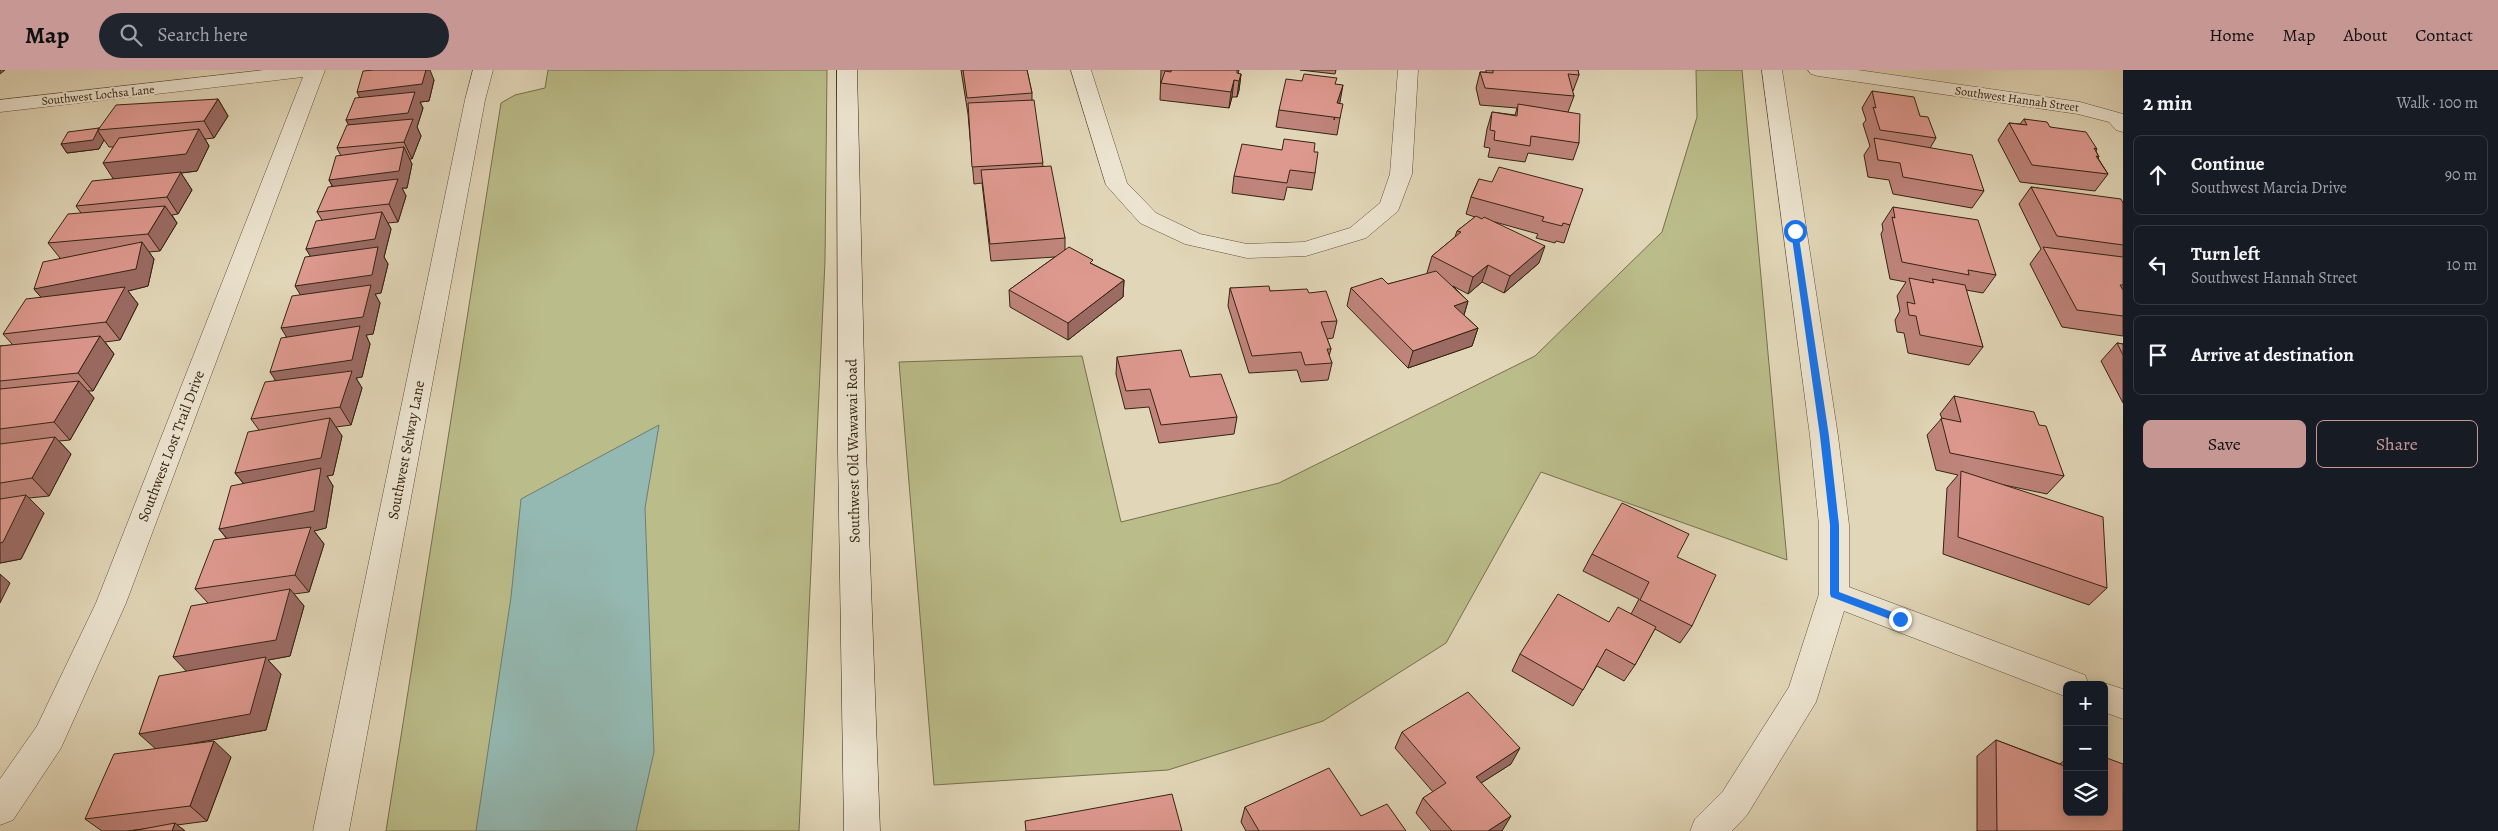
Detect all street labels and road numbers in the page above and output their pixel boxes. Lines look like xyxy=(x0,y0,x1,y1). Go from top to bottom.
street label: Southwest Lochsa Lane xyxy=(41,81,155,109)
street label: Southwest Hannah Street xyxy=(1954,82,2080,116)
street label: Southwest Old Wawawai Road xyxy=(841,358,865,543)
street label: Southwest Lost Trail Drive xyxy=(133,367,209,525)
street label: Southwest Selway Lane xyxy=(383,379,429,521)

